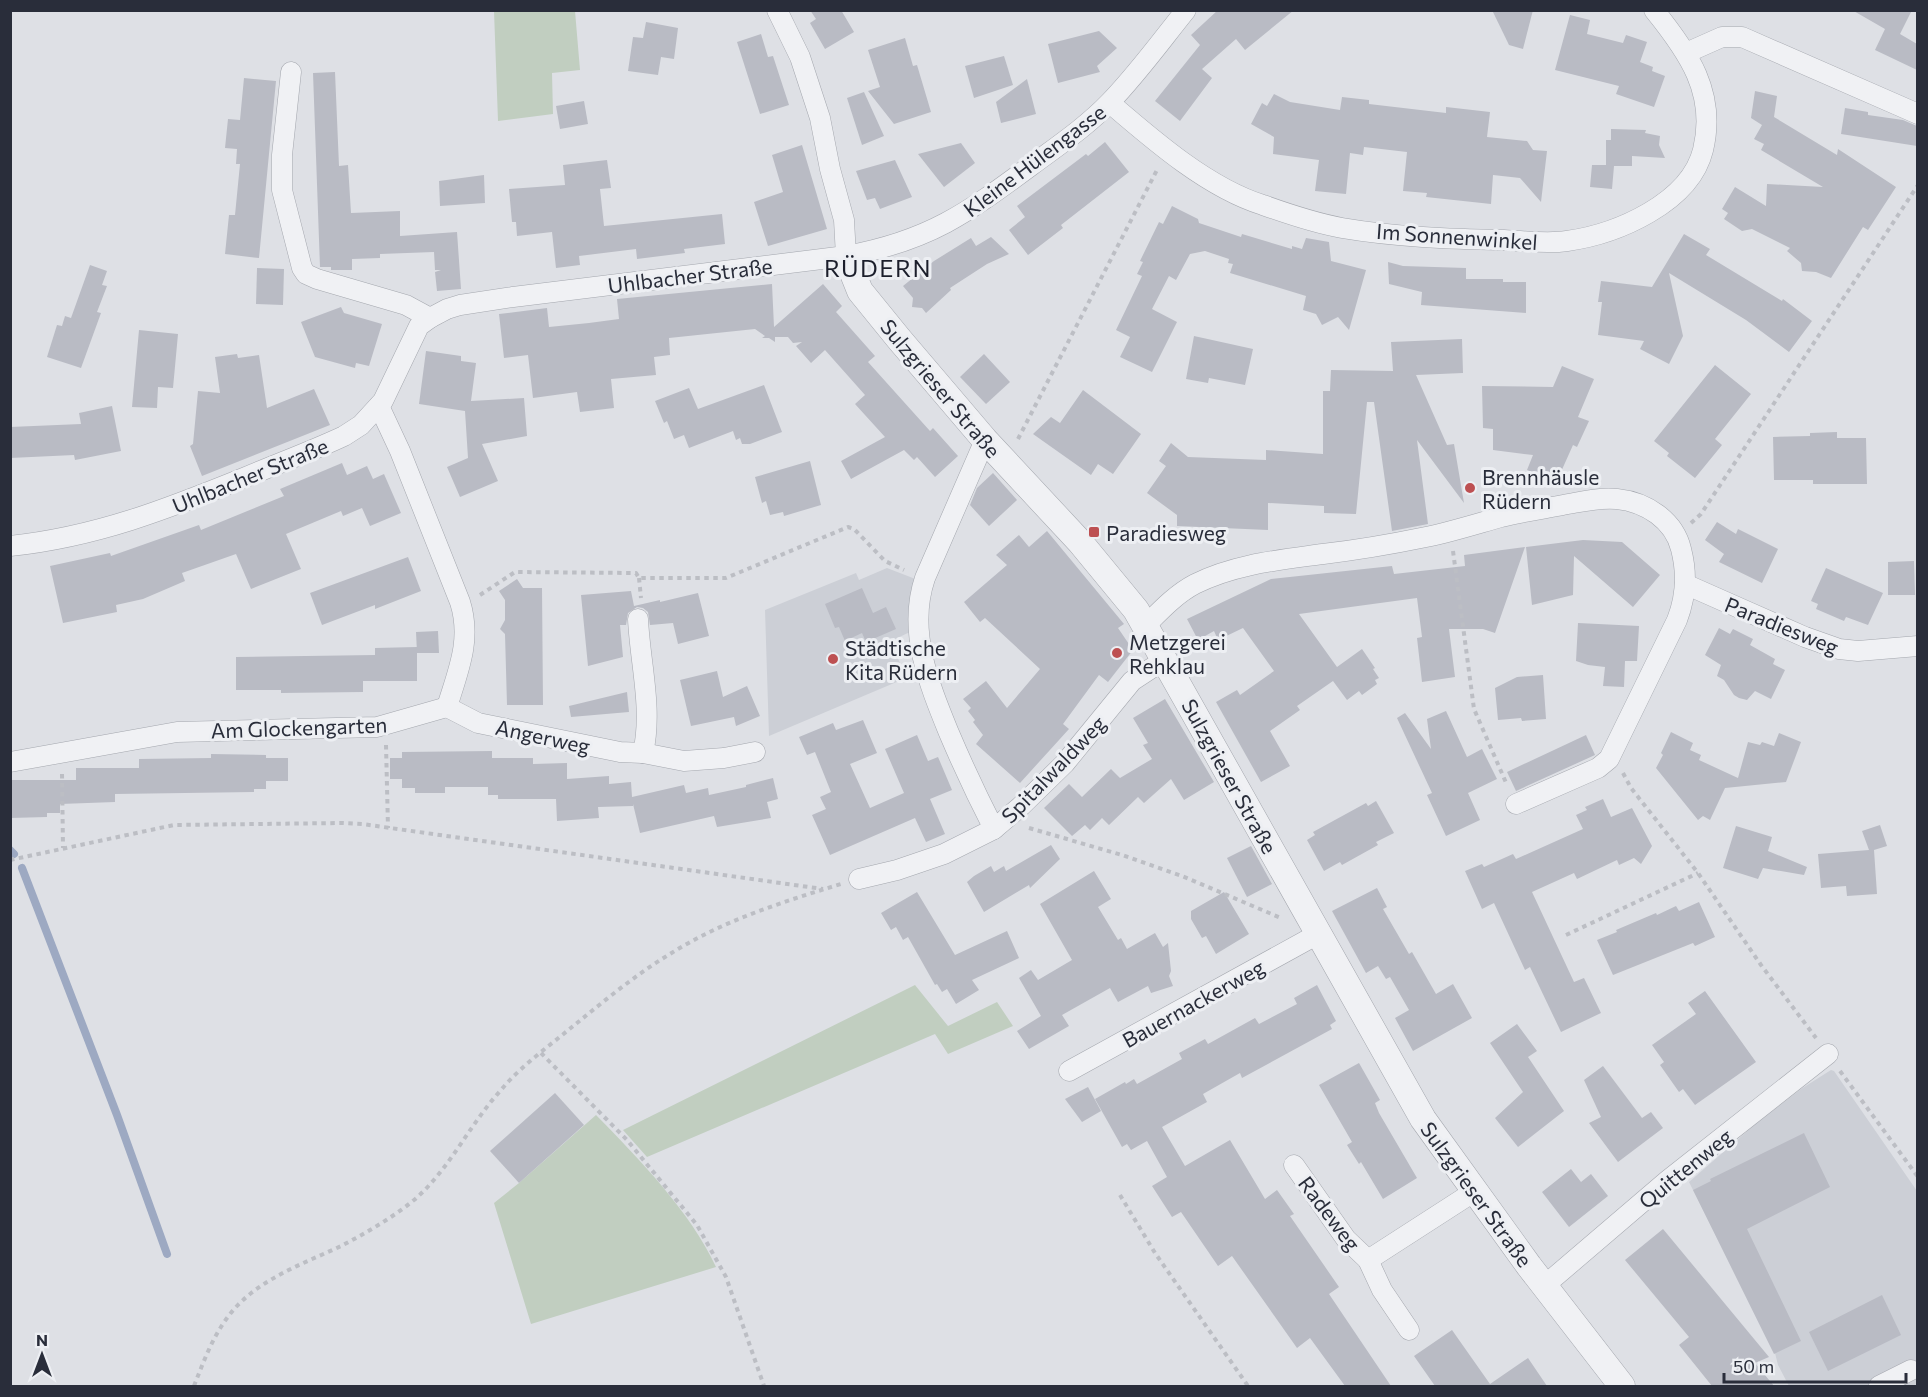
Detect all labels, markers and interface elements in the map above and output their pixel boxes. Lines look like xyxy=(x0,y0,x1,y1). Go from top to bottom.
street label: Kleine Hülengasse xyxy=(958,98,1110,222)
street label: Im Sonnenwinkel xyxy=(1376,218,1538,254)
street label: Uhlbacher Straße xyxy=(606,252,774,298)
district label: RÜDERN xyxy=(824,253,932,282)
street label: Sulzgrieser Straße xyxy=(876,314,1006,462)
street label: Uhlbacher Straße xyxy=(168,432,332,518)
place label: Brennhäusle Rüdern xyxy=(1482,464,1599,513)
marker: Brennhäusle Rüdern xyxy=(1463,481,1477,495)
place label: Paradiesweg xyxy=(1106,520,1226,545)
marker: Paradiesweg xyxy=(1087,525,1101,539)
street label: Paradiesweg xyxy=(1722,591,1842,659)
place label: Metzgerei Rehklau xyxy=(1129,629,1226,678)
place label: Städtische Kita Rüdern xyxy=(845,635,957,684)
marker: Metzgerei Rehklau xyxy=(1110,646,1124,660)
marker: Städtische Kita Rüdern xyxy=(826,652,840,666)
street label: Sulzgrieser Straße xyxy=(1177,694,1283,858)
street label: Spitalwaldweg xyxy=(996,710,1110,828)
street label: Am Glockengarten xyxy=(210,711,388,743)
street label: Angerweg xyxy=(493,714,593,758)
street label: Bauernackerweg xyxy=(1118,954,1268,1052)
street label: Sulzgrieser Straße xyxy=(1416,1117,1538,1271)
street label: Quittenweg xyxy=(1633,1123,1737,1213)
street label: Radeweg xyxy=(1294,1171,1366,1255)
north arrow xyxy=(12,1325,72,1385)
text: N xyxy=(36,1330,48,1349)
scale bar xyxy=(1724,1346,1906,1384)
text: 50 m xyxy=(1733,1355,1774,1377)

